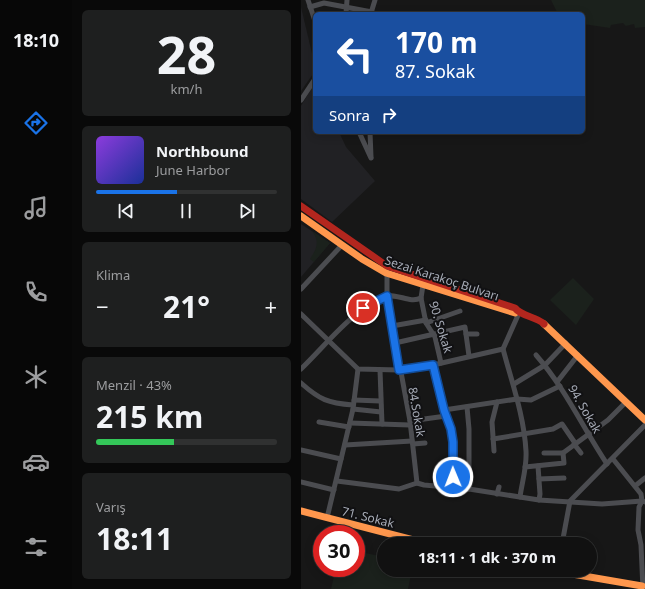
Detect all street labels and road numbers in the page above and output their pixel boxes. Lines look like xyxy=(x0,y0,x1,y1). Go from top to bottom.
street label: Sezai Karakoç Bulvarı xyxy=(383,252,501,304)
street label: 90. Sokak xyxy=(425,299,457,356)
street label: 94. Sokak xyxy=(564,382,606,437)
street label: 84.Sokak xyxy=(404,386,430,439)
street label: 71. Sokak xyxy=(340,502,397,532)

